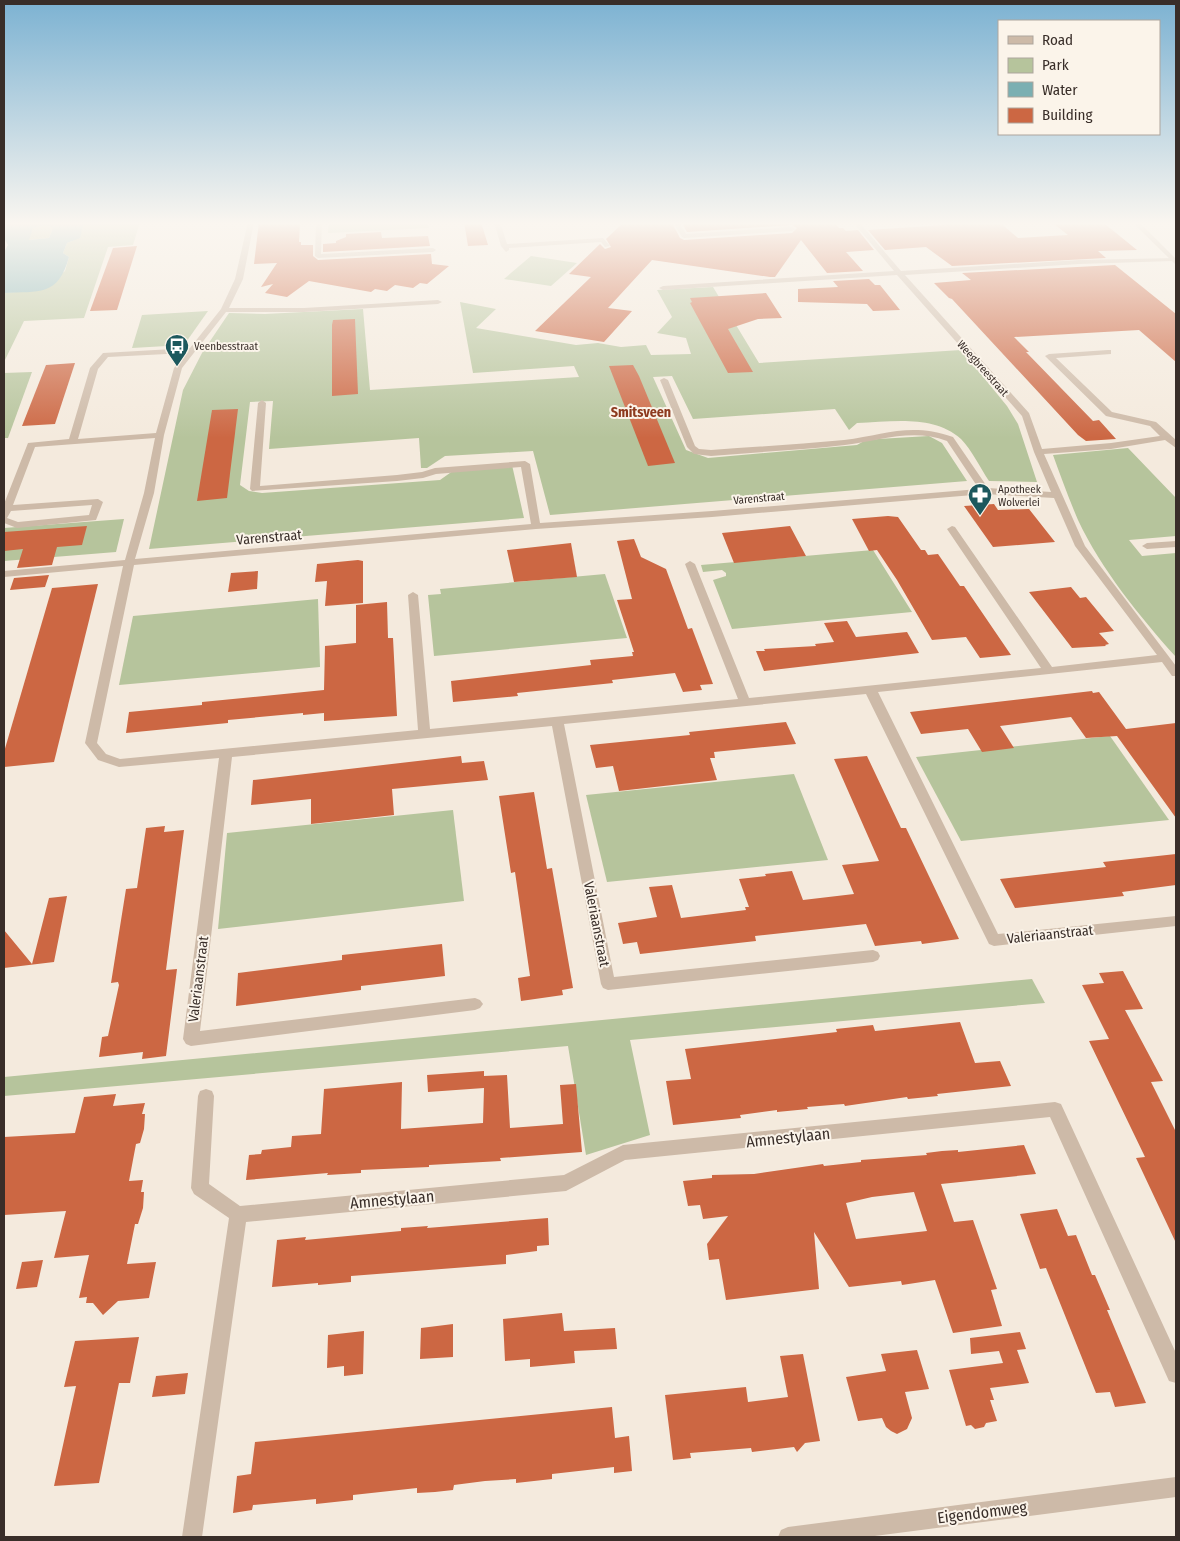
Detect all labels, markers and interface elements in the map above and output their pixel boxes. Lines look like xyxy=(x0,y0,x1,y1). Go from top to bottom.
legend xyxy=(998,20,1160,135)
text: Road xyxy=(1042,31,1073,49)
text: Park xyxy=(1042,56,1069,74)
text: Water xyxy=(1042,81,1078,99)
text: Building xyxy=(1042,106,1093,124)
bus stop icon: Veenbesstraat xyxy=(164,333,190,367)
street label: Weegbreestraat xyxy=(954,338,1011,399)
place label: Veenbesstraat xyxy=(194,340,258,353)
district label: Smitsveen xyxy=(611,404,671,421)
pharmacy icon: Apotheek Wolverlei xyxy=(967,482,993,516)
place label: Apotheek Wolverlei xyxy=(998,483,1042,509)
street label: Varenstraat xyxy=(733,490,786,507)
street label: Varenstraat xyxy=(236,526,303,549)
street label: Valeriaanstraat xyxy=(580,880,613,969)
street label: Valeriaanstraat xyxy=(1006,921,1094,947)
street label: Valeriaanstraat xyxy=(185,935,212,1023)
street label: Amnestylaan xyxy=(745,1124,831,1151)
street label: Amnestylaan xyxy=(349,1186,435,1213)
street label: Eigendomweg xyxy=(936,1498,1029,1527)

